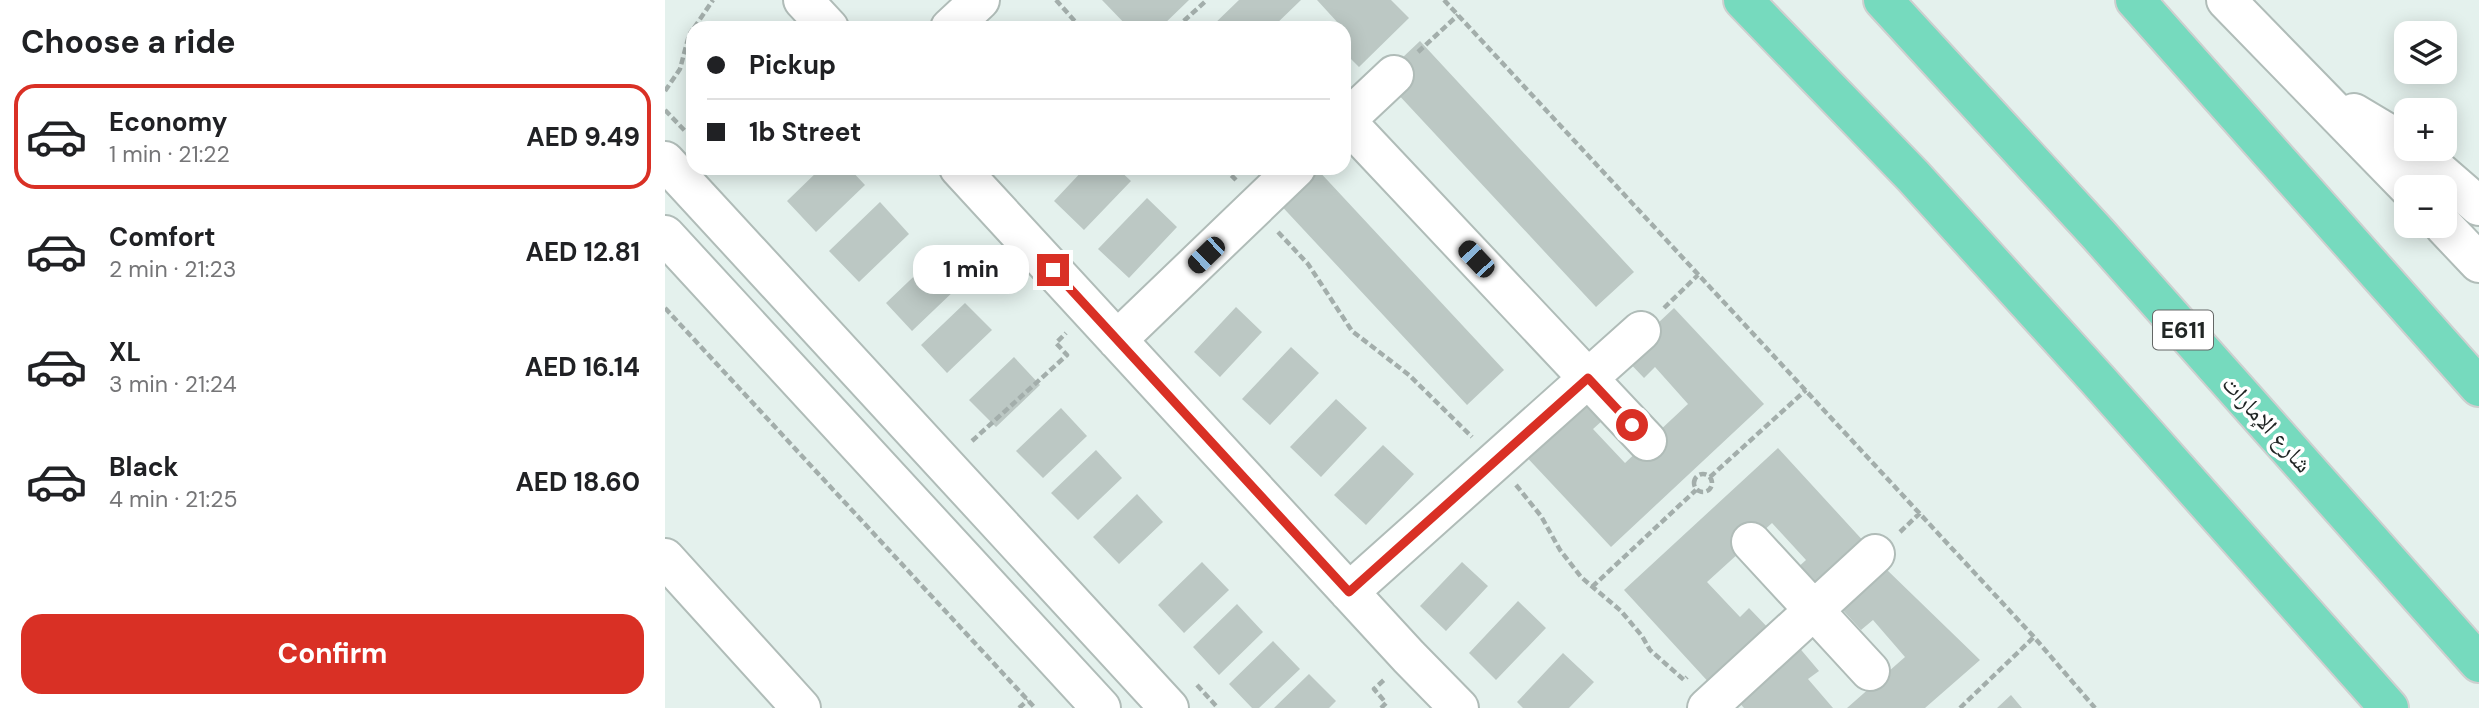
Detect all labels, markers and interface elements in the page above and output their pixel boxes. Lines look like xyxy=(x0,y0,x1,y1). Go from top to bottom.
text: Choose a ride xyxy=(21,21,236,63)
map controls xyxy=(2394,21,2457,238)
button: layers xyxy=(2394,21,2457,84)
text: Pickup xyxy=(749,48,836,82)
button: + xyxy=(2394,98,2457,161)
icon: car xyxy=(25,105,88,168)
text: Economy xyxy=(109,105,227,139)
text: 1b Street xyxy=(749,115,861,149)
text: AED 9.49 xyxy=(526,120,640,154)
text: 1 min · 21:22 xyxy=(109,139,230,169)
button: − xyxy=(2394,175,2457,238)
icon: car xyxy=(25,220,88,283)
text: Comfort xyxy=(109,220,215,254)
car xyxy=(1184,233,1229,277)
text: AED 12.81 xyxy=(525,235,640,269)
car xyxy=(1454,236,1499,282)
callout: 1 min xyxy=(913,246,1029,294)
text: 2 min · 21:23 xyxy=(109,254,236,284)
text: 1 min xyxy=(943,254,999,284)
route end xyxy=(1037,254,1069,286)
road number: E611 xyxy=(2153,310,2213,350)
icon: car xyxy=(25,335,88,398)
text: XL xyxy=(109,335,141,369)
text: AED 16.14 xyxy=(525,350,640,384)
street label: شارع الإمارات xyxy=(2215,368,2319,479)
text: 3 min · 21:24 xyxy=(109,369,237,399)
route start xyxy=(1616,409,1648,441)
icon: car xyxy=(25,450,88,513)
text: Black xyxy=(109,450,179,484)
text: AED 18.60 xyxy=(515,465,640,499)
text: 4 min · 21:25 xyxy=(109,484,237,514)
button: Confirm xyxy=(21,614,644,694)

